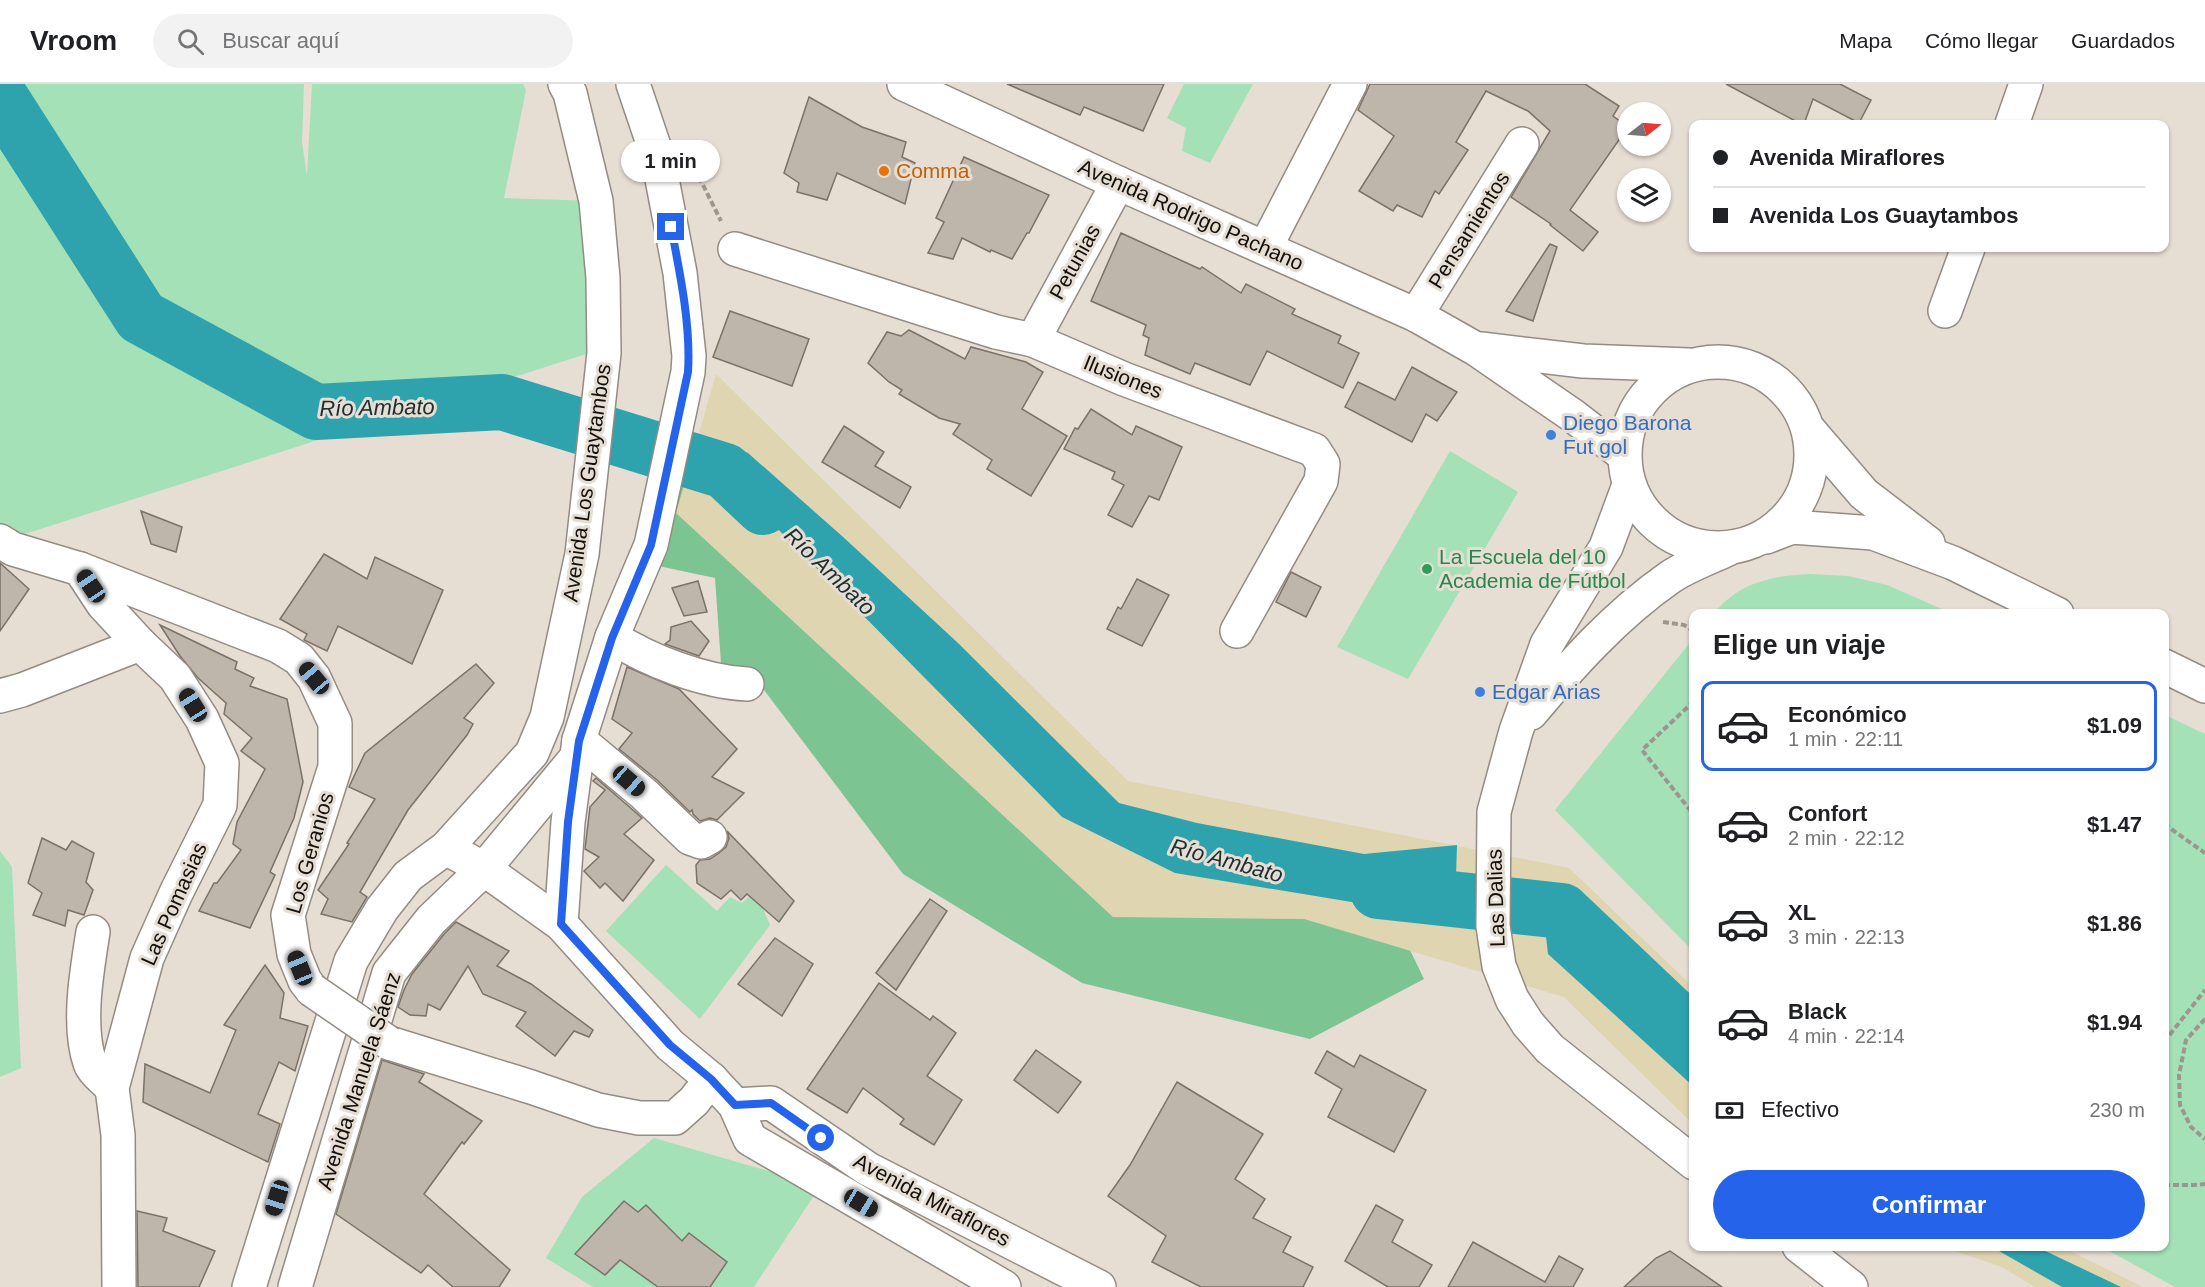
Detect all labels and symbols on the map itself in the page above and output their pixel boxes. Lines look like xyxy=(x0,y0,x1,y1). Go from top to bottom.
north arrow xyxy=(1617,102,1671,156)
callout: 1 min xyxy=(622,140,720,182)
street label: Avenida Rodrigo Pachano xyxy=(1075,154,1307,275)
place label: Comma xyxy=(896,159,970,182)
marker: Comma xyxy=(877,164,891,178)
street label: Pensamientos xyxy=(1424,167,1514,292)
route end xyxy=(657,213,684,240)
street label: Petunias xyxy=(1045,220,1104,303)
street label: Ilusiones xyxy=(1080,350,1166,403)
street label: Avenida Los Guaytambos xyxy=(558,362,615,603)
water label: Río Ambato xyxy=(319,394,435,421)
place label: Diego Barona Fut gol xyxy=(1563,411,1692,458)
marker: Diego Barona Fut gol xyxy=(1544,428,1558,442)
water label: Río Ambato xyxy=(779,522,880,620)
place label: La Escuela del 10 Academia de Fútbol xyxy=(1439,545,1626,592)
marker: La Escuela del 10 Academia de Fútbol xyxy=(1420,562,1434,576)
car xyxy=(73,566,109,606)
car xyxy=(296,658,332,698)
place label: Edgar Arias xyxy=(1492,680,1601,703)
car xyxy=(176,685,210,725)
marker: Edgar Arias xyxy=(1473,685,1487,699)
car xyxy=(610,762,648,800)
street label: Los Geranios xyxy=(281,790,338,916)
water label: Río Ambato xyxy=(1168,833,1286,887)
street label: Las Pomasias xyxy=(136,839,211,969)
street label: Las Dalias xyxy=(1482,849,1509,947)
car xyxy=(285,948,315,988)
street label: Avenida Manuela Sáenz xyxy=(312,969,405,1192)
route start xyxy=(807,1124,834,1151)
street label: Avenida Miraflores xyxy=(850,1149,1014,1250)
car xyxy=(263,1178,291,1218)
car xyxy=(841,1186,881,1220)

